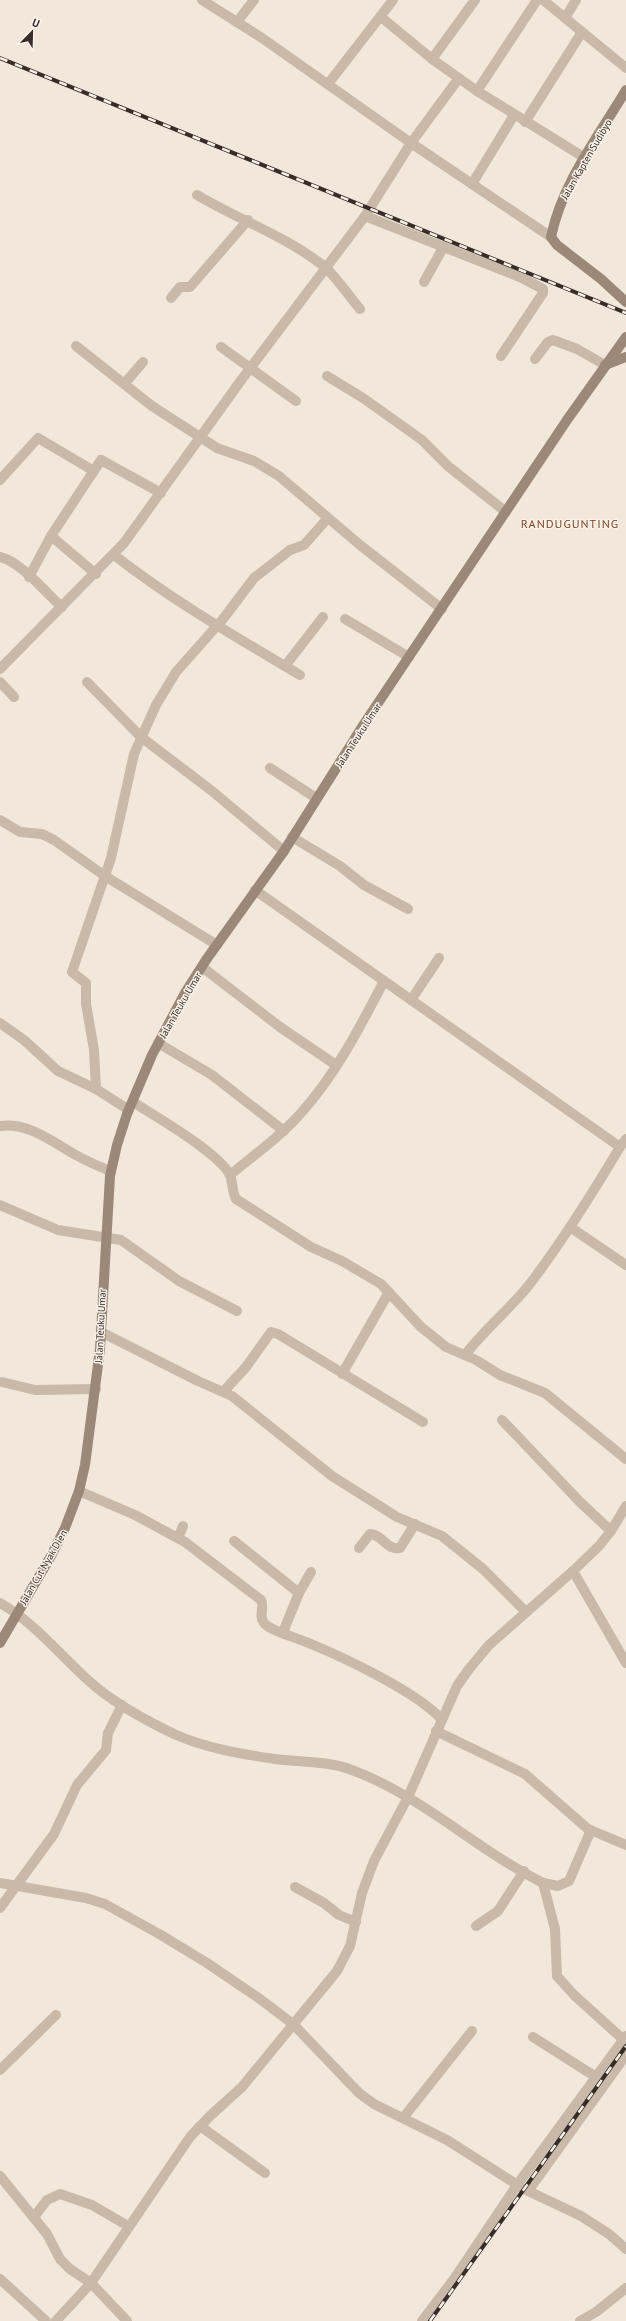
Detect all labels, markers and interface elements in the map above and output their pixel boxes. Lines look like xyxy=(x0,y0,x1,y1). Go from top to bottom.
north arrow xyxy=(12,12,52,52)
text: U xyxy=(30,15,42,31)
street label: Jalan Kapten Sudibyo xyxy=(558,117,615,203)
district label: RANDUGUNTING xyxy=(521,516,619,531)
street label: Jalan Teuku Umar xyxy=(332,700,384,771)
street label: Jalan Teuku Umar xyxy=(156,969,205,1041)
street label: Jalan Teuku Umar xyxy=(92,1288,109,1364)
street label: Jalan Cut Nyak Dien xyxy=(16,1528,70,1608)

